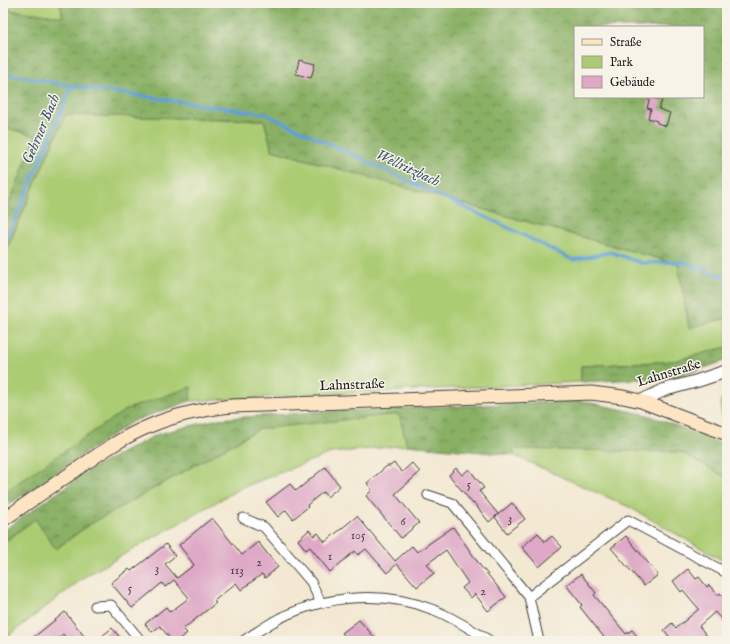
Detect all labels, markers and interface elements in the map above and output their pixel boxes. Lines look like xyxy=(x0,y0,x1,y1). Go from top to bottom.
legend xyxy=(574,26,704,98)
text: Straße xyxy=(610,35,642,50)
text: Park xyxy=(610,55,633,70)
text: Gebäude xyxy=(610,75,655,90)
water label: Gehrner Bach xyxy=(18,91,64,167)
water label: Wellritzbach xyxy=(373,145,443,191)
street label: Lahnstraße xyxy=(635,355,703,391)
street label: Lahnstraße xyxy=(319,375,386,395)
house number: 5 xyxy=(467,477,472,492)
house number: 3 xyxy=(508,511,512,526)
house number: 6 xyxy=(400,514,406,529)
house number: 105 xyxy=(351,528,366,543)
house number: 1 xyxy=(328,549,332,564)
house number: 2 xyxy=(256,555,262,570)
house number: 3 xyxy=(155,561,159,576)
house number: 113 xyxy=(230,563,244,578)
house number: 5 xyxy=(128,581,133,596)
house number: 2 xyxy=(480,584,486,599)

